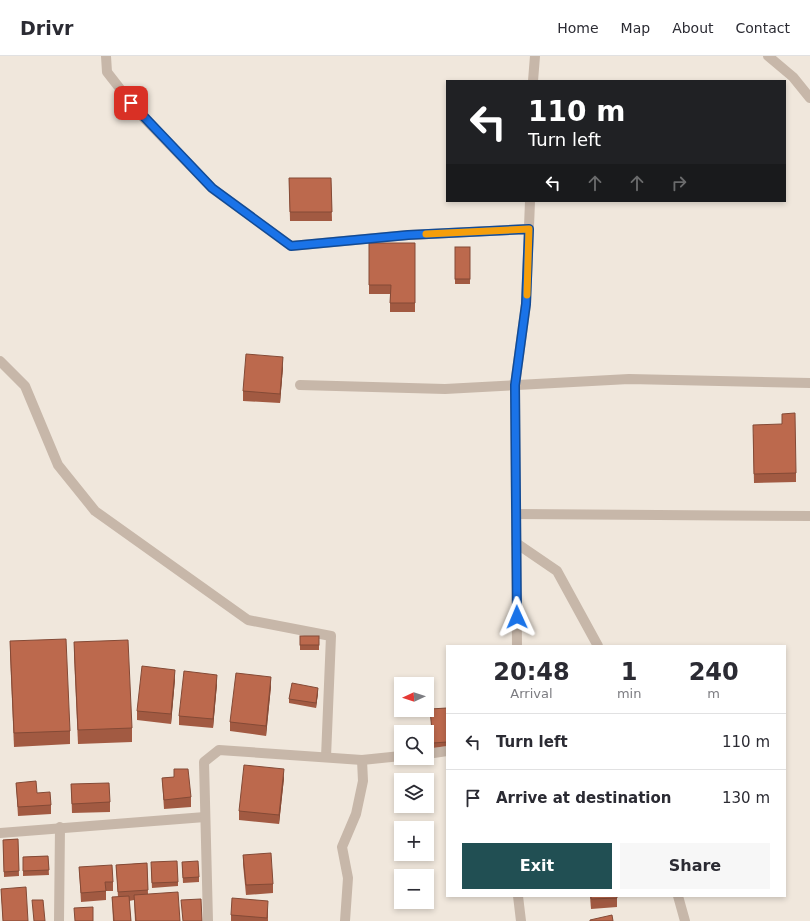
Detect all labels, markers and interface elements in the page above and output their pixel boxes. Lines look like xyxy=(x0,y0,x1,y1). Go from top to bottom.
text: Drivr xyxy=(20,17,73,39)
text: Home xyxy=(557,20,599,36)
text: Map xyxy=(621,20,650,36)
text: About xyxy=(672,20,714,36)
text: Contact xyxy=(736,20,790,36)
pin xyxy=(114,86,148,120)
icon: arrive xyxy=(120,92,142,114)
text: 110 m xyxy=(528,95,625,128)
icon: left xyxy=(462,96,514,148)
text: Turn left xyxy=(528,129,601,150)
icon: left xyxy=(542,172,564,194)
icon: ahead xyxy=(584,172,606,194)
icon: ahead xyxy=(626,172,648,194)
icon: right xyxy=(668,172,690,194)
position arrow xyxy=(496,596,538,638)
text: 20:48 xyxy=(493,658,570,686)
text: 1 xyxy=(621,658,637,686)
text: 240 xyxy=(689,658,739,686)
north arrow xyxy=(394,677,434,717)
map controls xyxy=(394,677,434,909)
text: Arrival xyxy=(510,686,553,701)
text: min xyxy=(617,686,641,701)
text: m xyxy=(707,686,720,701)
button: search xyxy=(394,725,434,765)
icon: left xyxy=(462,731,484,753)
text: Turn left xyxy=(496,733,568,751)
text: 110 m xyxy=(722,733,770,751)
button: layers xyxy=(394,773,434,813)
icon: arrive xyxy=(462,787,484,809)
text: Arrive at destination xyxy=(496,789,671,807)
text: 130 m xyxy=(722,789,770,807)
button: + xyxy=(394,821,434,861)
button: Exit xyxy=(462,843,612,889)
button: Share xyxy=(620,843,770,889)
button: − xyxy=(394,869,434,909)

